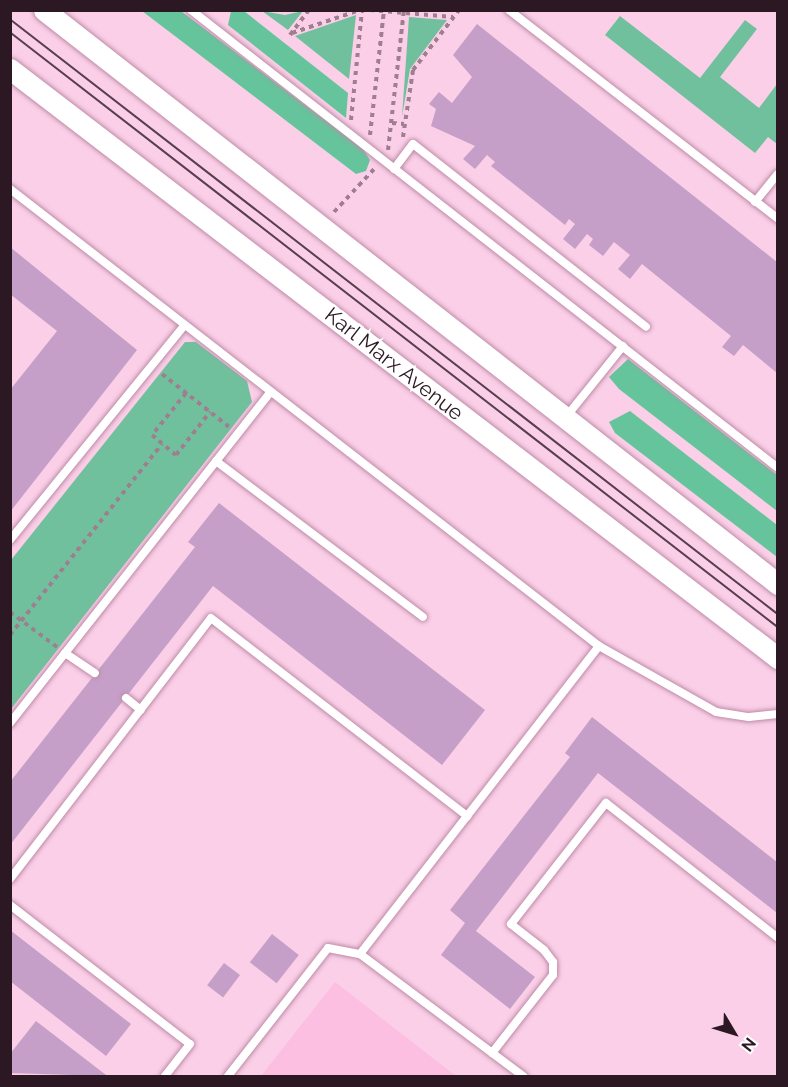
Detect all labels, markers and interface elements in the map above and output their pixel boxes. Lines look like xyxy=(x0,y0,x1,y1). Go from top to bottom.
street label: Karl Marx Avenue xyxy=(319,302,469,426)
north arrow xyxy=(704,1003,764,1063)
text: N xyxy=(737,1034,760,1055)

